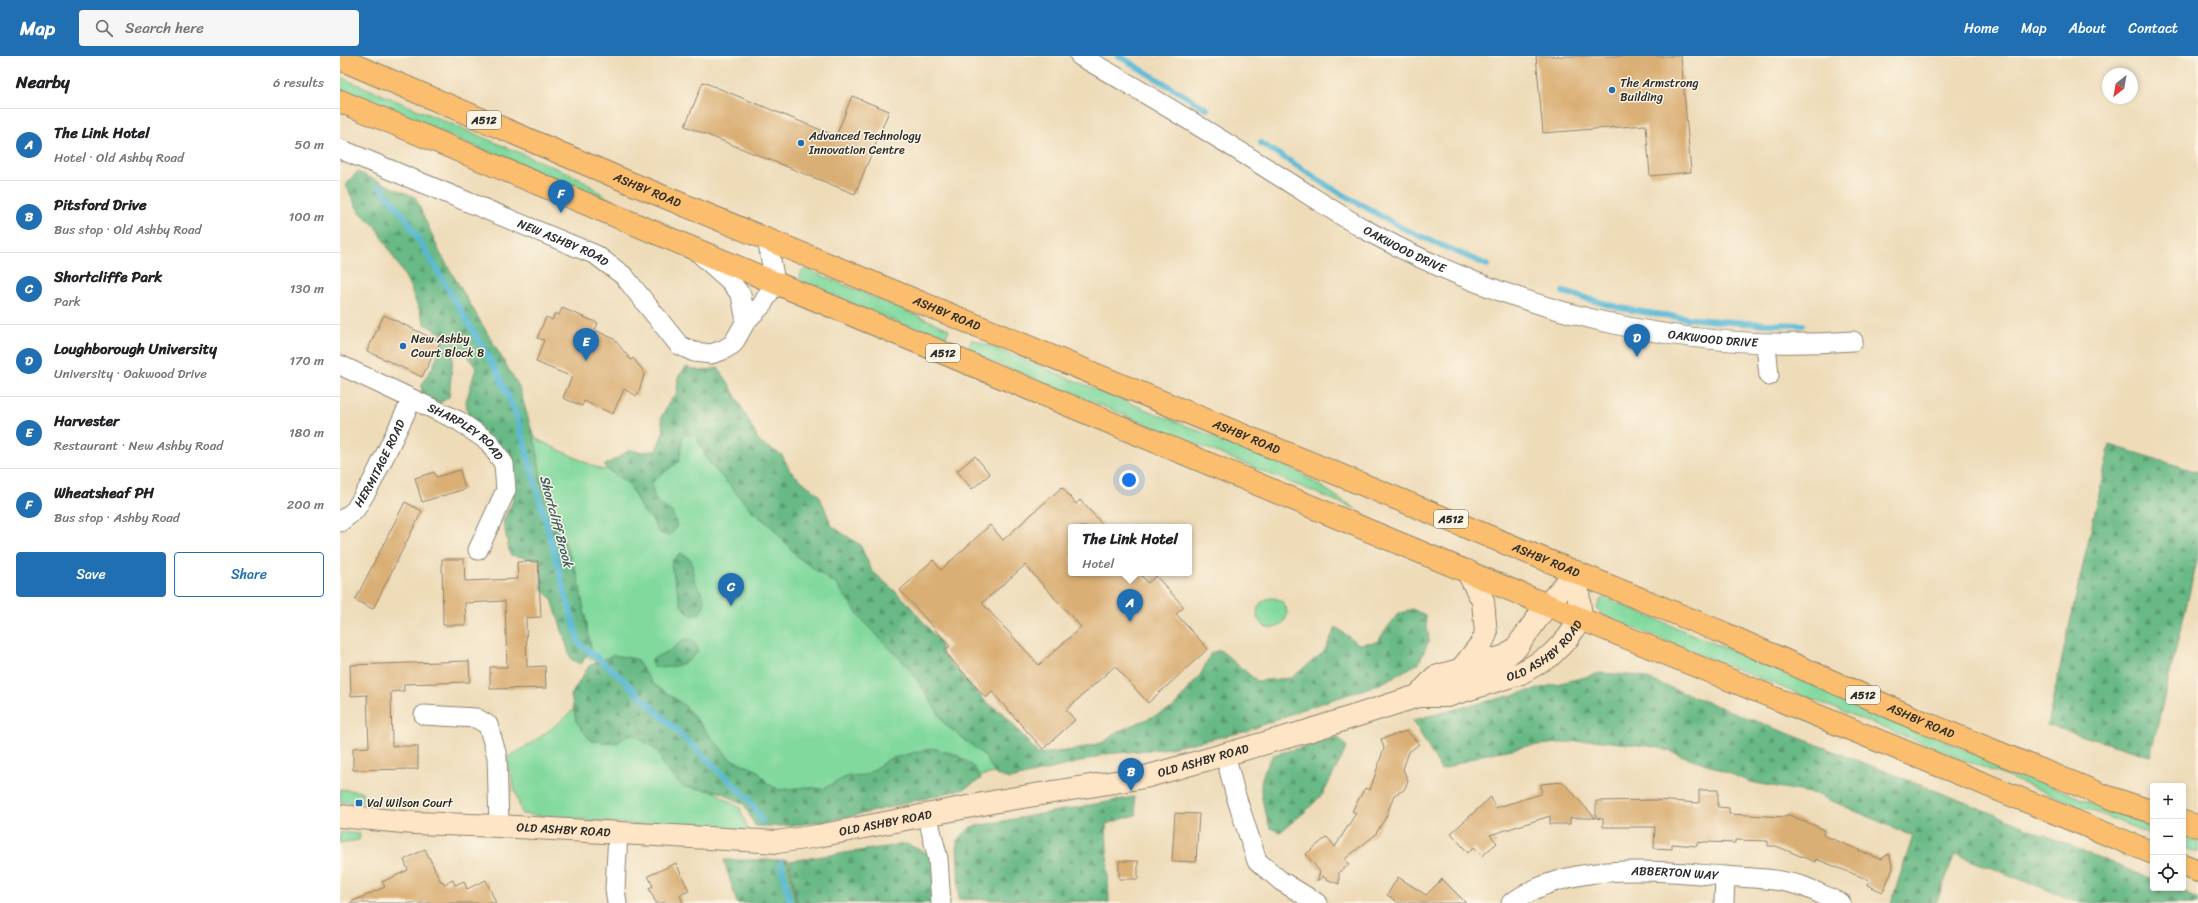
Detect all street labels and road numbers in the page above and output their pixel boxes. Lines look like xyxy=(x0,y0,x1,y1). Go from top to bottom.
road number: A512 xyxy=(467,111,501,129)
street label: ASHBY ROAD xyxy=(609,166,685,214)
street label: NEW ASHBY ROAD xyxy=(514,213,614,273)
street label: OAKWOOD DRIVE xyxy=(1359,219,1451,280)
street label: ASHBY ROAD xyxy=(909,289,984,337)
street label: OAKWOOD DRIVE xyxy=(1666,323,1760,354)
road number: A512 xyxy=(926,344,960,362)
street label: SHARPLEY ROAD xyxy=(424,397,510,465)
street label: ASHBY ROAD xyxy=(1208,412,1284,460)
street label: HERMITAGE ROAD xyxy=(348,415,412,512)
road number: A512 xyxy=(1434,510,1468,528)
street label: ASHBY ROAD xyxy=(1508,536,1583,584)
street label: OLD ASHBY ROAD xyxy=(1504,614,1589,688)
road number: A512 xyxy=(1846,686,1880,704)
street label: ASHBY ROAD xyxy=(1883,696,1958,745)
street label: OLD ASHBY ROAD xyxy=(1155,737,1252,784)
street label: OLD ASHBY ROAD xyxy=(837,803,934,843)
street label: OLD ASHBY ROAD xyxy=(516,816,612,843)
street label: ABBERTON WAY xyxy=(1630,860,1721,887)

